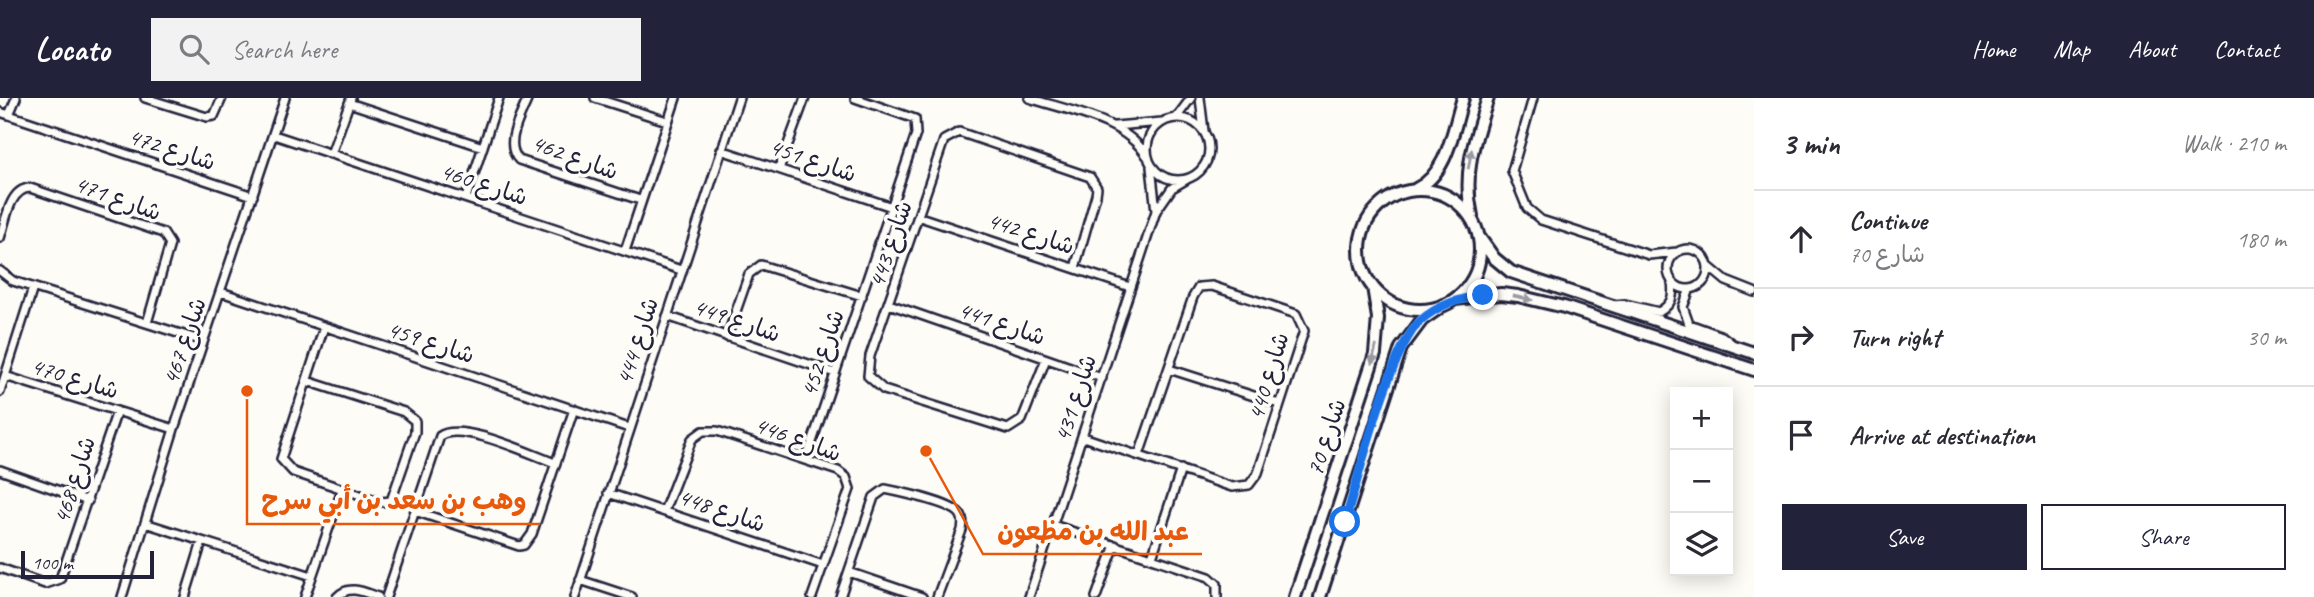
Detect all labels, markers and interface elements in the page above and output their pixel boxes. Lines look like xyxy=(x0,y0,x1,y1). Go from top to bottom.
search box xyxy=(151,18,641,81)
text: Locato xyxy=(35,28,109,70)
icon: search xyxy=(175,30,213,68)
text: Search here xyxy=(231,33,337,66)
text: Home xyxy=(1972,34,2015,64)
text: Map xyxy=(2053,34,2090,64)
text: About xyxy=(2128,34,2176,64)
text: Contact xyxy=(2214,34,2279,64)
street label: شارع 472 xyxy=(124,121,220,179)
text: 3 min xyxy=(1782,125,1839,163)
street label: شارع 462 xyxy=(527,127,622,188)
text: Walk · 210 m xyxy=(2182,129,2286,158)
street label: شارع 451 xyxy=(765,131,861,191)
one-way arrow xyxy=(1465,148,1476,170)
street label: شارع 460 xyxy=(436,156,532,214)
street label: شارع 471 xyxy=(70,168,165,229)
street label: شارع 443 xyxy=(861,196,921,292)
text: Continue xyxy=(1849,204,1927,237)
street label: شارع 442 xyxy=(983,205,1079,263)
icon: ahead xyxy=(1782,220,1820,258)
text: 180 m xyxy=(2237,225,2286,254)
text: شارع 70 xyxy=(1849,240,1925,269)
route end xyxy=(1467,279,1498,310)
street label: شارع 449 xyxy=(689,291,785,351)
one-way arrow xyxy=(1512,292,1534,303)
street label: شارع 467 xyxy=(155,293,215,389)
street label: شارع 444 xyxy=(609,293,667,389)
street label: شارع 441 xyxy=(954,294,1050,354)
street label: شارع 452 xyxy=(793,305,853,401)
street label: شارع 459 xyxy=(383,314,479,372)
icon: right xyxy=(1782,318,1820,356)
text: Turn right xyxy=(1849,321,1940,354)
text: 30 m xyxy=(2247,323,2286,352)
street label: شارع 440 xyxy=(1240,329,1297,424)
one-way arrow xyxy=(1368,344,1379,366)
street label: شارع 470 xyxy=(27,350,122,407)
street label: شارع 431 xyxy=(1047,350,1105,446)
map controls xyxy=(1670,387,1733,576)
button: + xyxy=(1670,387,1733,450)
street label: شارع 70 xyxy=(1299,395,1354,480)
street label: شارع 446 xyxy=(750,409,845,470)
icon: arrive xyxy=(1782,416,1820,454)
text: Arrive at destination xyxy=(1849,419,2035,452)
street label: شارع 468 xyxy=(46,432,104,528)
button: − xyxy=(1670,450,1733,513)
callout: وهب بن سعد بن أبي سرح xyxy=(247,477,540,524)
street label: شارع 448 xyxy=(674,481,770,541)
text: وهب بن سعد بن أبي سرح xyxy=(261,484,527,524)
button: Save xyxy=(1782,504,2027,570)
button: Share xyxy=(2041,504,2286,570)
route start xyxy=(1329,506,1360,537)
callout: عبد الله بن مظعون xyxy=(983,507,1202,554)
button: layers xyxy=(1670,513,1733,576)
text: عبد الله بن مظعون xyxy=(997,515,1189,548)
scale bar xyxy=(21,548,154,580)
text: 100 m xyxy=(32,551,73,575)

